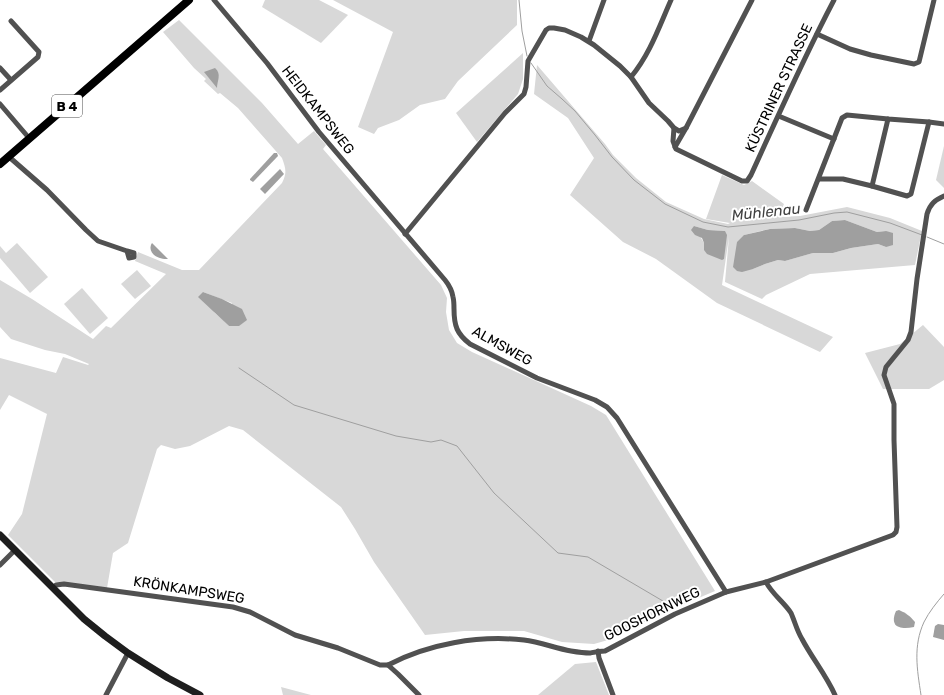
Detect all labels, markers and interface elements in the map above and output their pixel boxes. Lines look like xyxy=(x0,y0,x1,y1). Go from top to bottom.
street label: KÜSTRINER STRASSE xyxy=(742,21,816,155)
street label: HEIDKAMPSWEG xyxy=(278,62,358,158)
road number: B 4 xyxy=(52,95,82,117)
water label: Mühlenau xyxy=(731,199,801,225)
street label: ALMSWEG xyxy=(469,323,535,369)
street label: KRÖNKAMPSWEG xyxy=(132,573,246,607)
street label: GOOSHORNWEG xyxy=(601,583,703,645)

